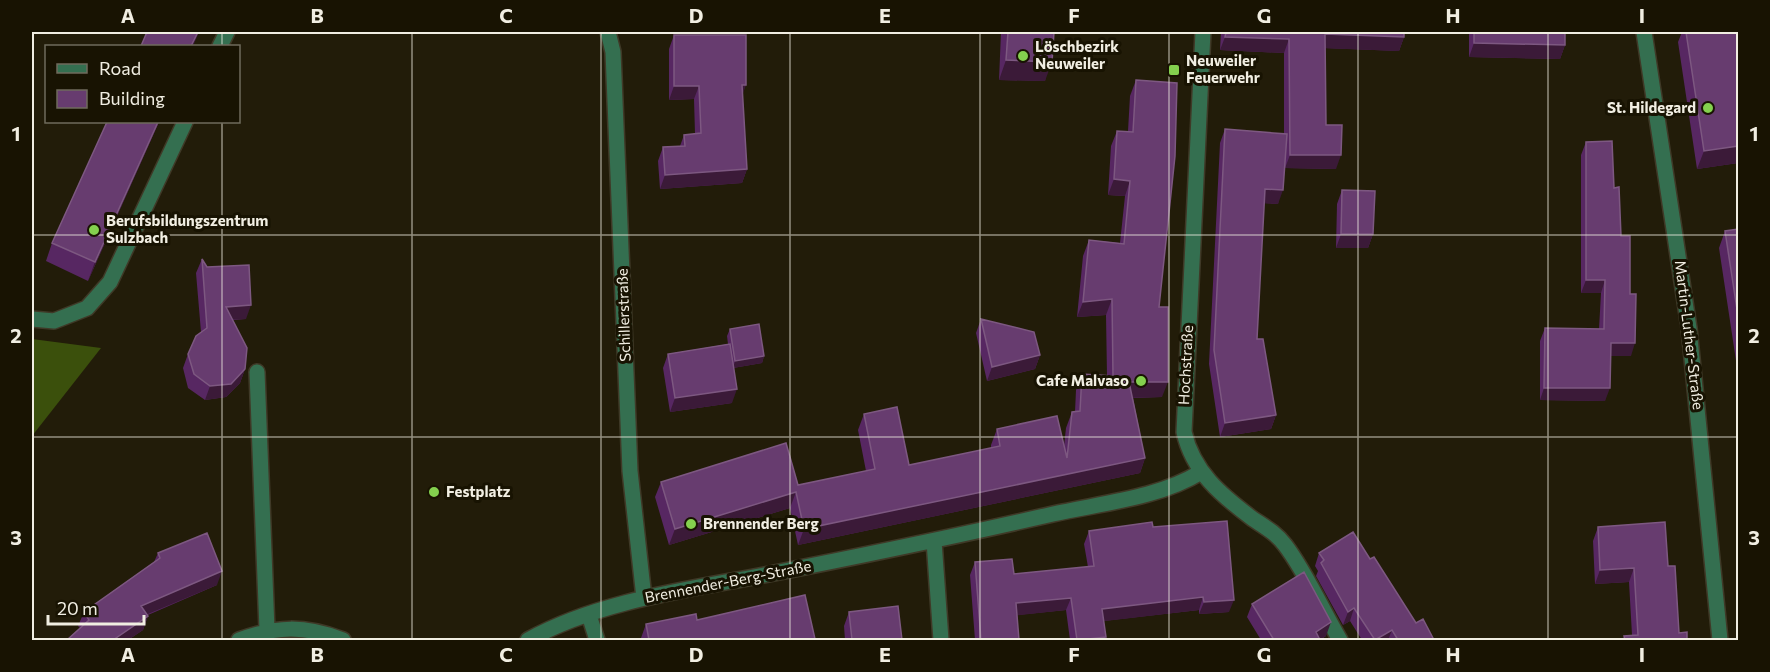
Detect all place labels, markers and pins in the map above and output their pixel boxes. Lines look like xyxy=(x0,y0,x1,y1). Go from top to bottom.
place label: Löschbezirk Neuweiler xyxy=(1035,37,1119,72)
marker: Löschbezirk Neuweiler xyxy=(1016,49,1030,63)
place label: Neuweiler Feuerwehr xyxy=(1186,51,1260,86)
marker: Neuweiler Feuerwehr xyxy=(1167,63,1181,77)
place label: St. Hildegard xyxy=(1607,98,1696,116)
marker: St. Hildegard xyxy=(1701,101,1715,115)
place label: Berufsbildungszentrum Sulzbach xyxy=(106,211,268,246)
marker: Berufsbildungszentrum Sulzbach xyxy=(87,223,101,237)
place label: Cafe Malvaso xyxy=(1036,371,1129,389)
marker: Cafe Malvaso xyxy=(1134,374,1148,388)
place label: Festplatz xyxy=(446,482,511,500)
marker: Festplatz xyxy=(427,485,441,499)
place label: Brennender Berg xyxy=(703,514,819,532)
marker: Brennender Berg xyxy=(684,517,698,531)

